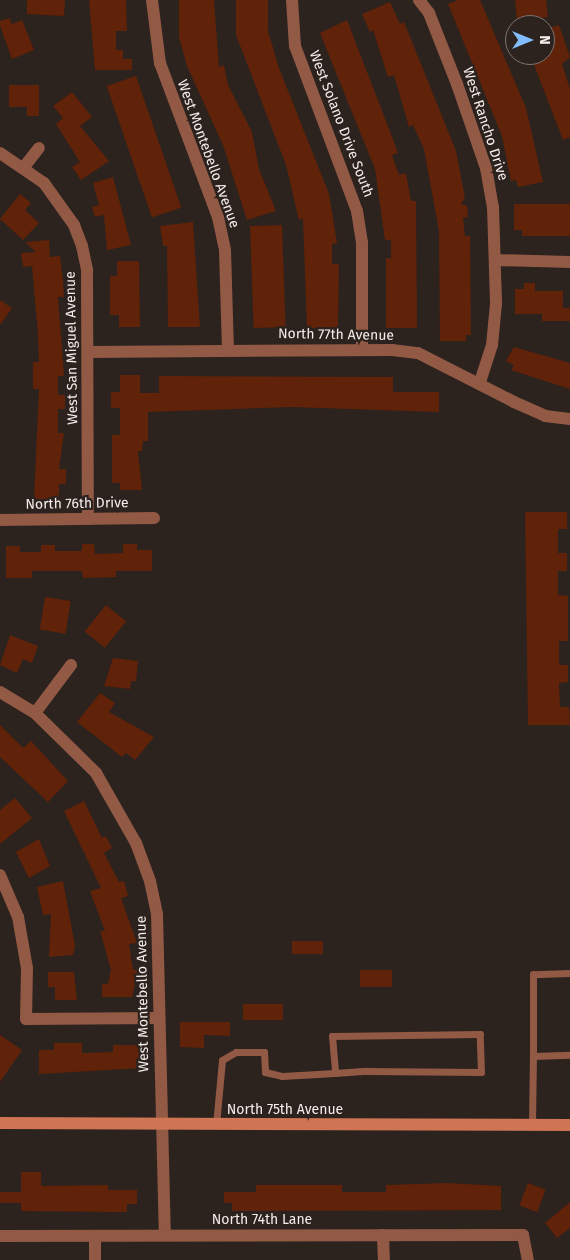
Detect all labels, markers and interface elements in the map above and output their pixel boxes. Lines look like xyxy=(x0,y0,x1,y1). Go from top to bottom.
north arrow xyxy=(505,15,555,65)
text: N xyxy=(536,35,553,45)
street label: West Solano Drive South xyxy=(305,48,377,200)
street label: West Rancho Drive xyxy=(459,65,511,183)
street label: West Montebello Avenue xyxy=(173,78,243,230)
street label: West San Miguel Avenue xyxy=(62,271,82,425)
street label: North 77th Avenue xyxy=(278,326,394,344)
street label: North 76th Drive xyxy=(25,495,129,513)
street label: West Montebello Avenue xyxy=(133,916,153,1072)
street label: North 75th Avenue xyxy=(227,1102,343,1118)
street label: North 74th Lane xyxy=(212,1212,312,1228)

